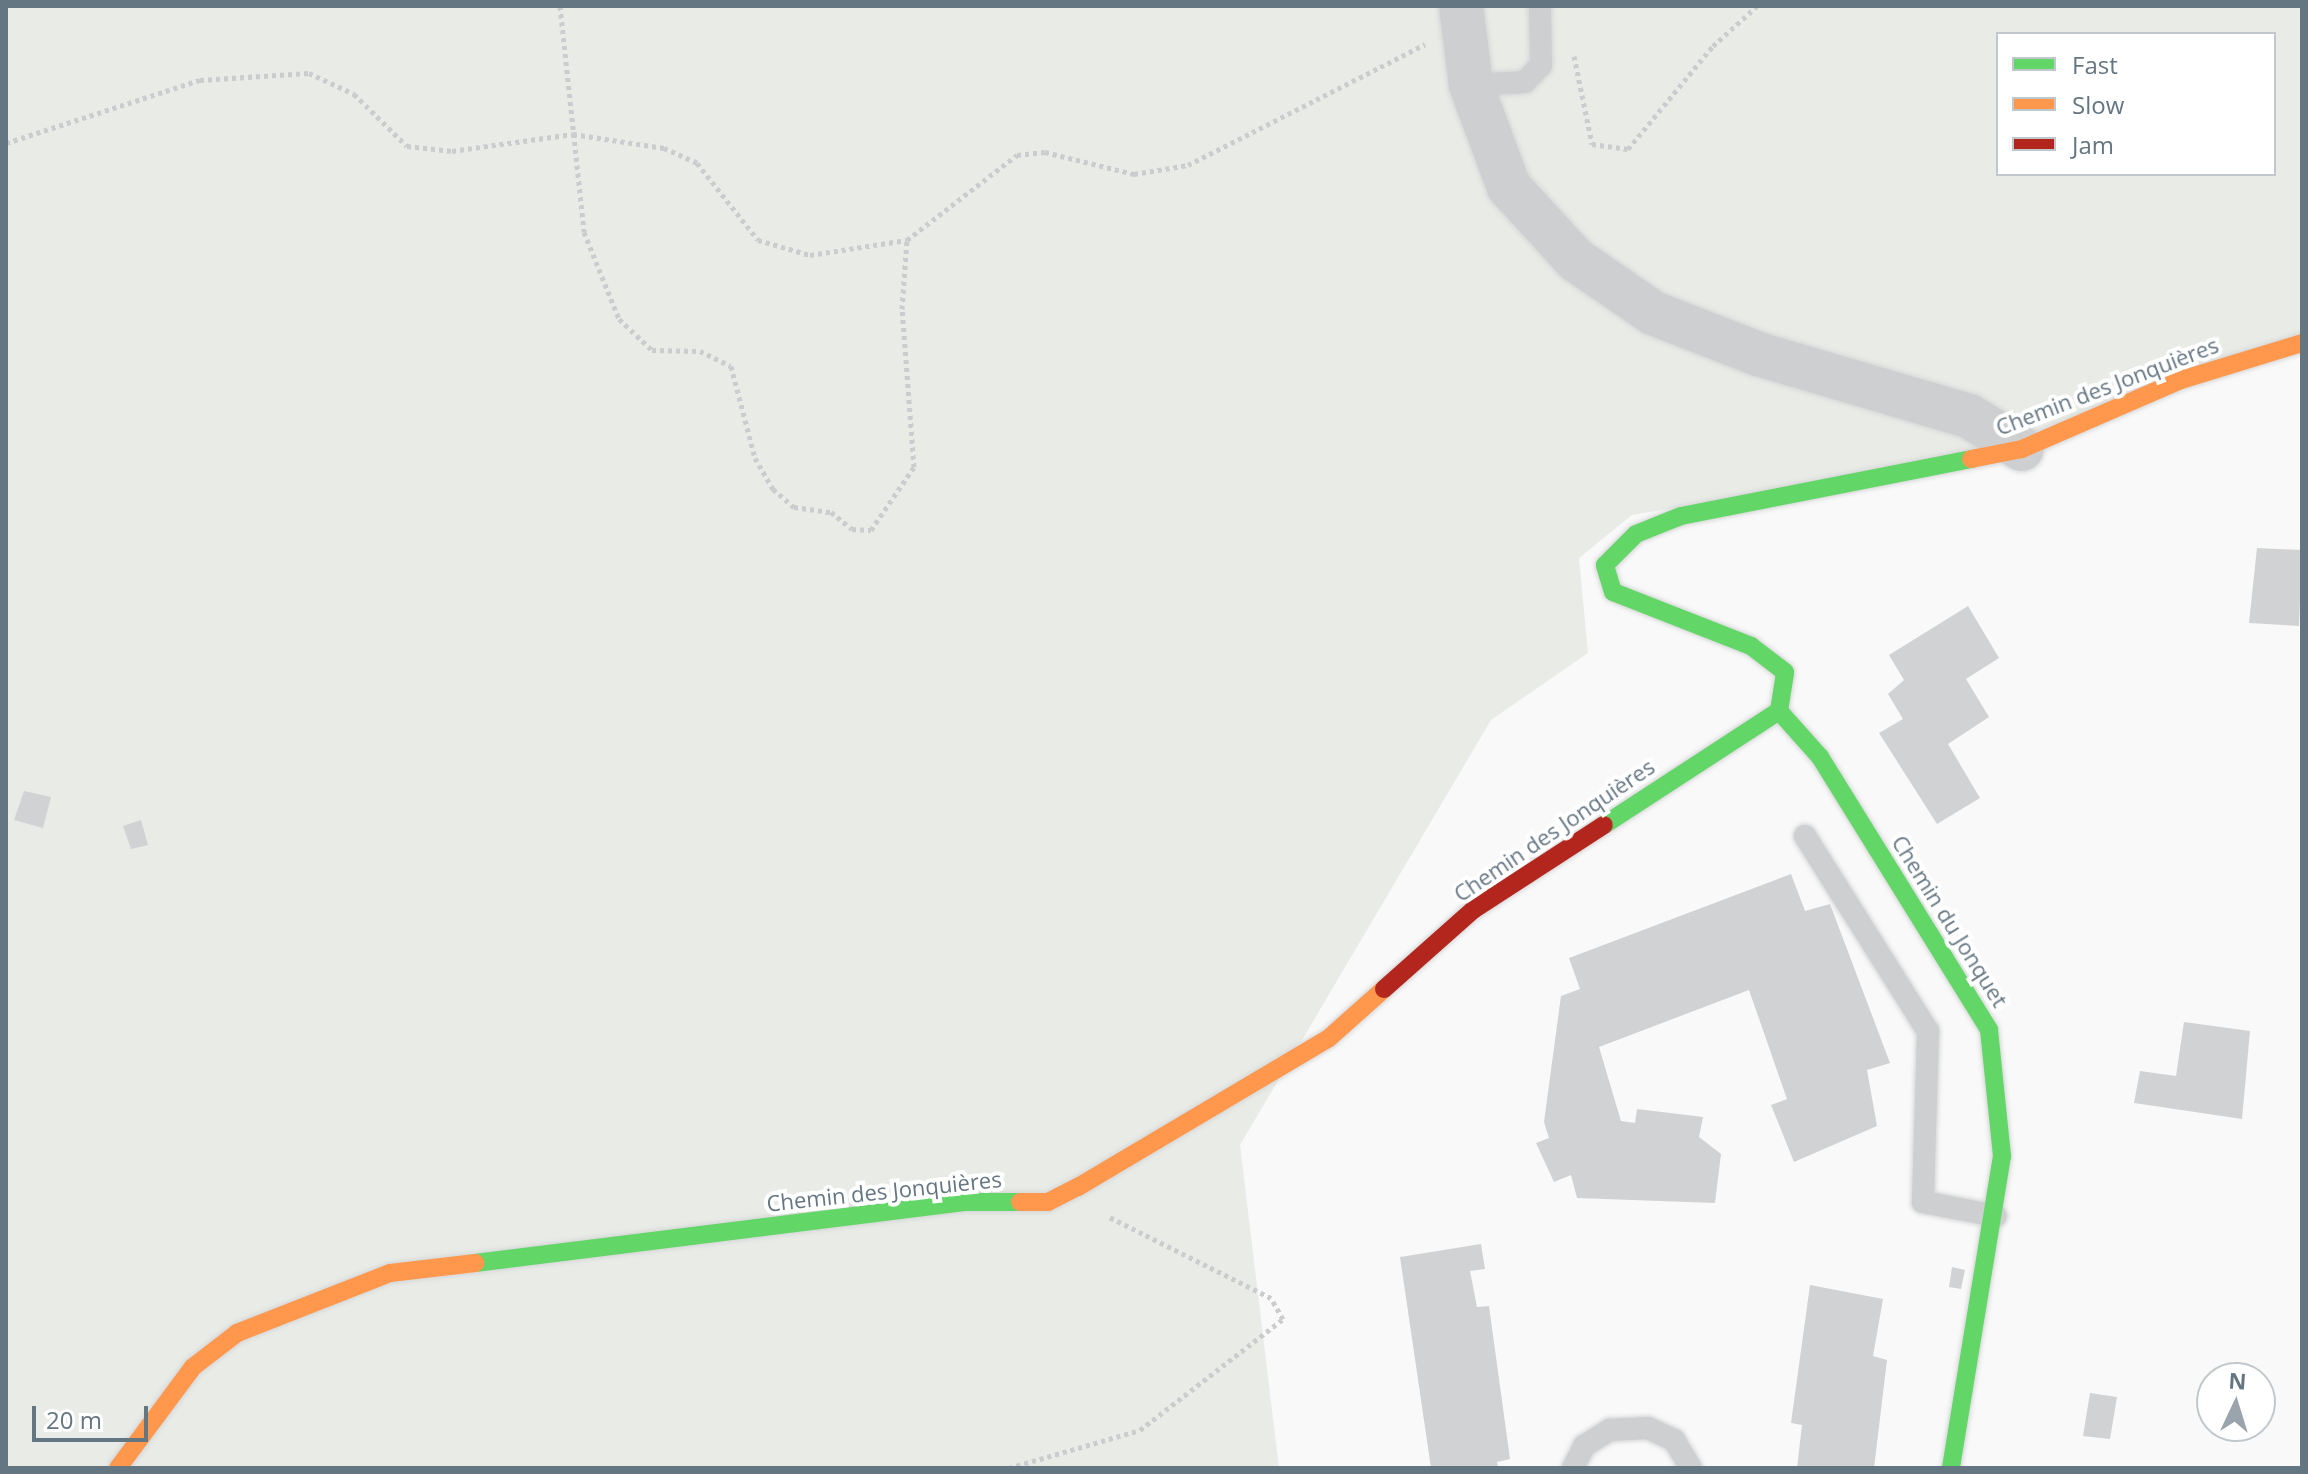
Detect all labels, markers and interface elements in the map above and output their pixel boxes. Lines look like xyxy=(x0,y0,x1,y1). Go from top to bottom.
legend xyxy=(1996,32,2276,176)
text: Fast xyxy=(2072,48,2118,81)
text: Slow xyxy=(2072,88,2124,121)
text: Jam xyxy=(2072,128,2114,161)
street label: Chemin des Jonquières xyxy=(1992,331,2222,441)
street label: Chemin des Jonquières xyxy=(1449,753,1659,907)
street label: Chemin du Jonquet xyxy=(1887,830,2013,1012)
street label: Chemin des Jonquières xyxy=(765,1166,1003,1216)
north arrow xyxy=(2196,1362,2276,1442)
text: N xyxy=(2228,1364,2247,1396)
scale bar xyxy=(36,1390,152,1440)
text: 20 m xyxy=(46,1403,102,1436)

